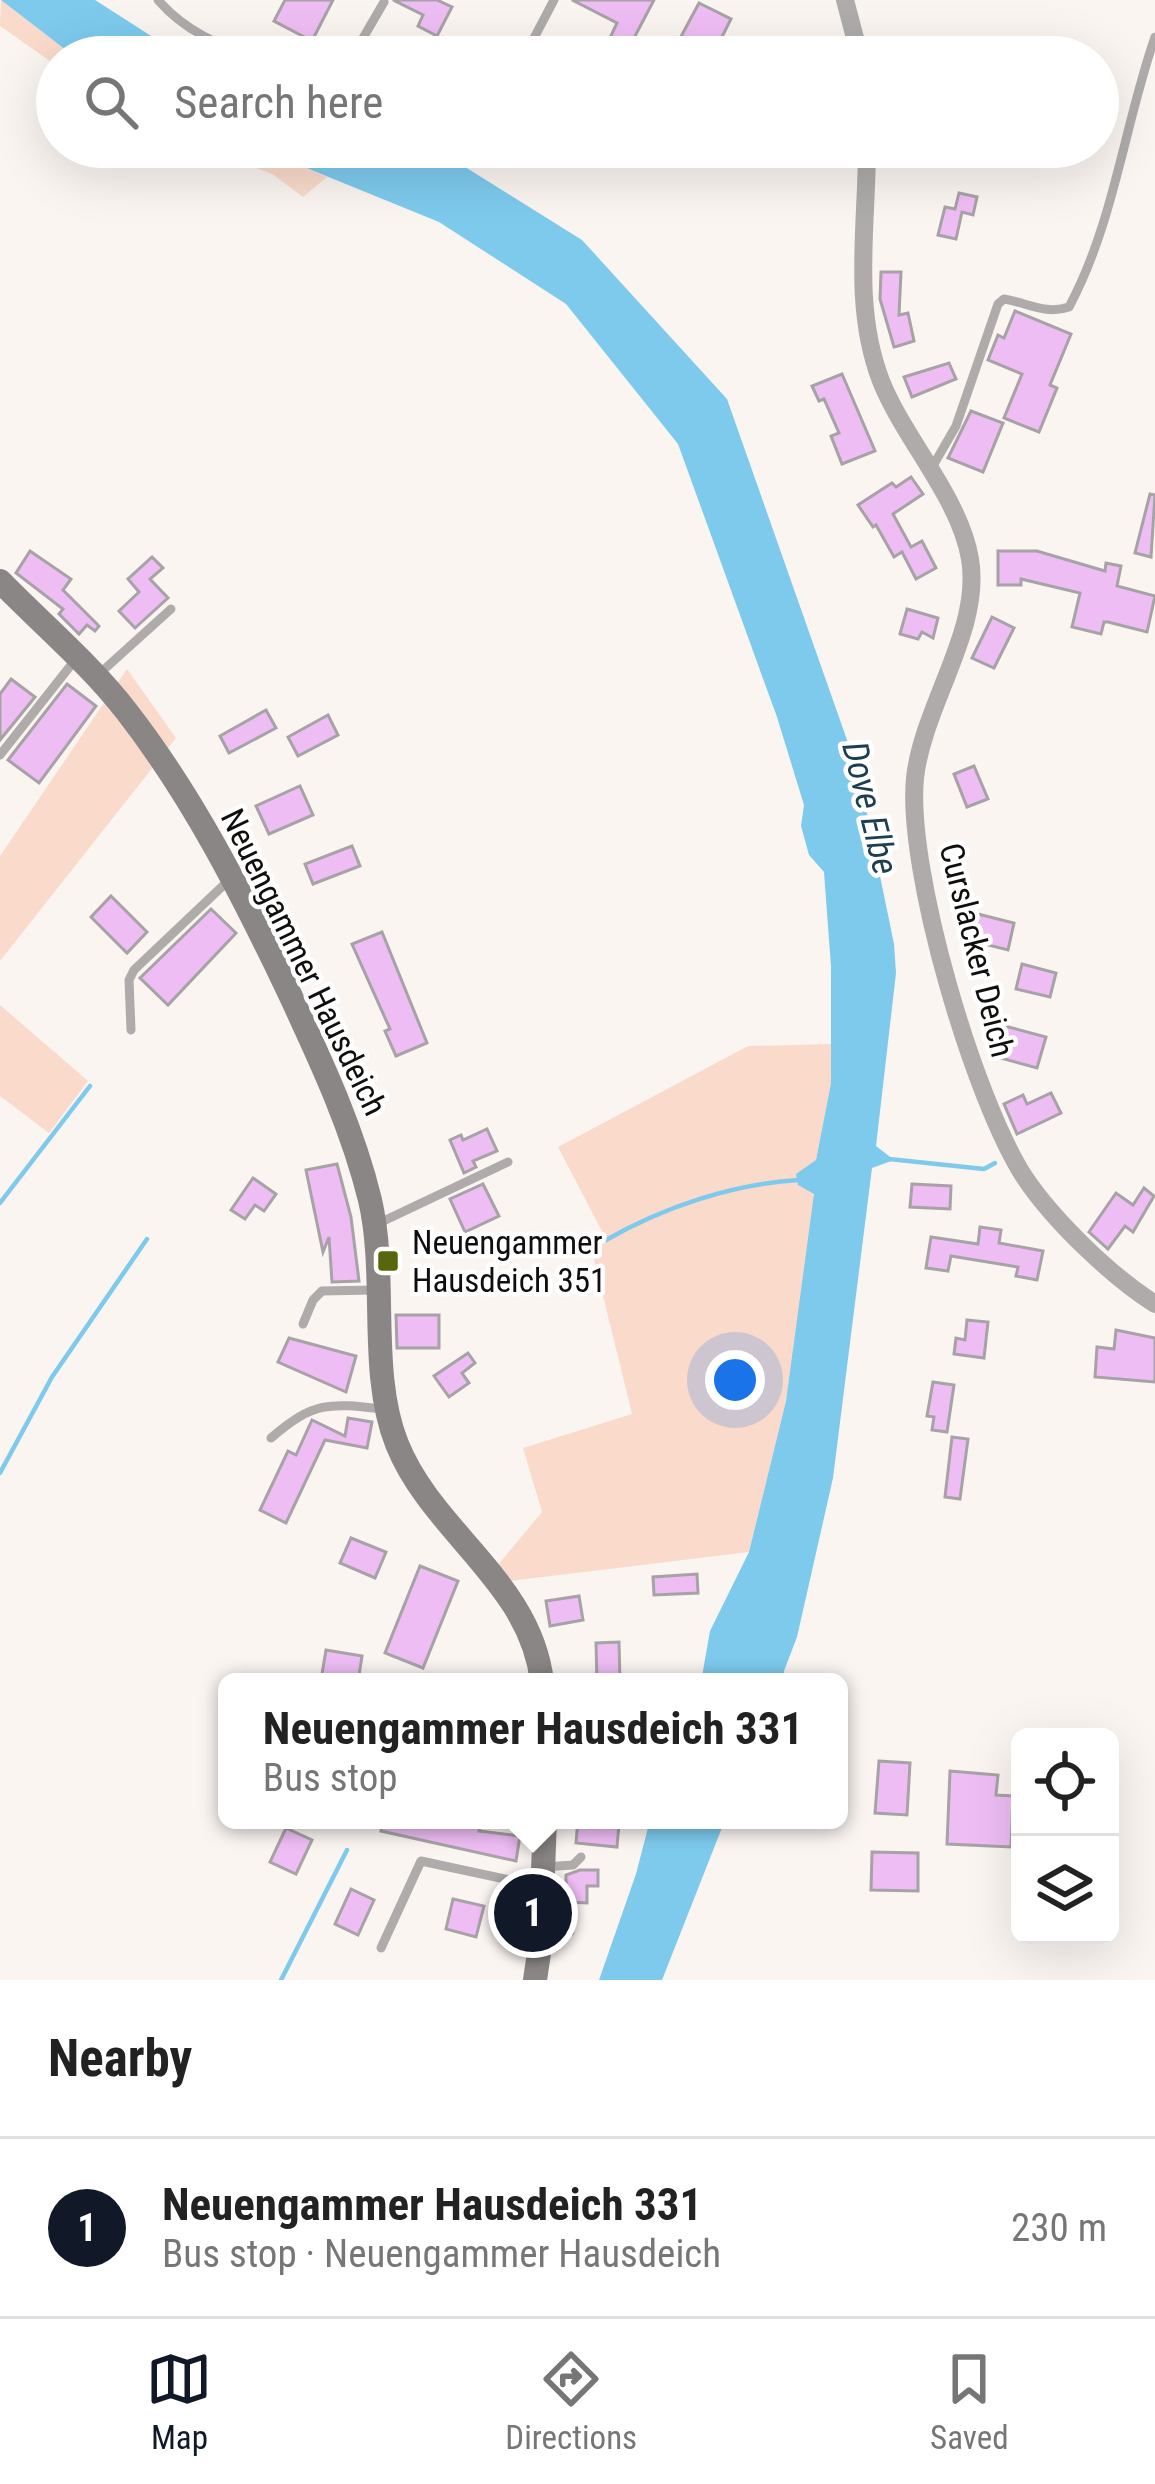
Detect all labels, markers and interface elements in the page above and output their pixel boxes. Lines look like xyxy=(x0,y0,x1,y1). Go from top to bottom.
search box xyxy=(36,36,1119,168)
icon: search xyxy=(78,69,144,135)
text: Search here xyxy=(174,76,383,129)
water label: Dove Elbe xyxy=(833,737,907,879)
street label: Neuengammer Hausdeich xyxy=(213,802,395,1122)
street label: Curslacker Deich xyxy=(932,839,1022,1061)
place label: Neuengammer Hausdeich 351 xyxy=(412,1223,606,1300)
marker: Neuengammer Hausdeich 351 xyxy=(375,1248,401,1274)
your location xyxy=(705,1350,765,1410)
popup xyxy=(218,1673,848,1829)
text: Neuengammer Hausdeich 331 xyxy=(263,1702,803,1755)
map controls xyxy=(1011,1728,1119,1944)
button: locate xyxy=(1011,1728,1119,1836)
text: Bus stop xyxy=(263,1755,397,1801)
button: layers xyxy=(1011,1836,1119,1944)
pin: 1 xyxy=(494,1868,572,1958)
text: Nearby xyxy=(48,2029,192,2088)
text: Neuengammer Hausdeich 331 xyxy=(162,2178,702,2231)
text: 1 xyxy=(77,2205,97,2251)
text: 230 m xyxy=(1011,2205,1107,2251)
text: Bus stop · Neuengammer Hausdeich xyxy=(162,2231,721,2277)
tab: Map xyxy=(146,2346,212,2457)
tab: Directions xyxy=(505,2346,637,2457)
tab: Saved xyxy=(930,2346,1009,2457)

